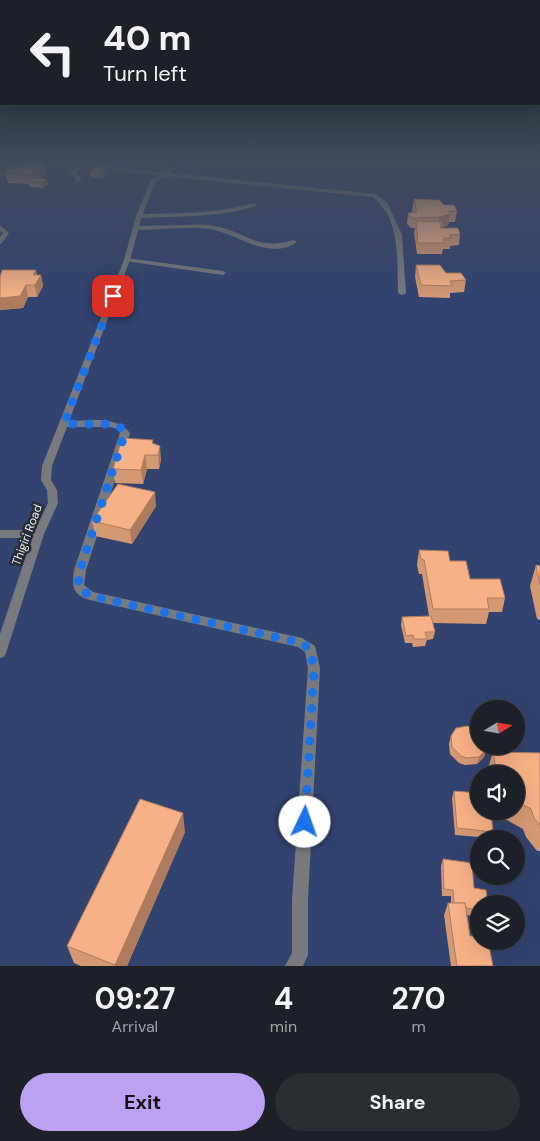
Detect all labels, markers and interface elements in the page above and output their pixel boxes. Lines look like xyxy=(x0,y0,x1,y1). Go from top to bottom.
text: 40 m xyxy=(103,15,192,61)
icon: left xyxy=(20,20,85,85)
text: Turn left xyxy=(103,59,187,88)
pin xyxy=(92,275,134,317)
icon: arrive xyxy=(99,282,127,310)
street label: Thigiri Road xyxy=(8,502,46,568)
north arrow xyxy=(470,700,525,755)
map controls xyxy=(470,700,525,950)
button: sound xyxy=(470,765,525,820)
position arrow xyxy=(278,795,330,847)
button: search xyxy=(470,830,525,885)
button: layers xyxy=(470,895,525,950)
text: 09:27 xyxy=(94,979,175,1018)
text: 4 xyxy=(274,979,293,1018)
text: 270 xyxy=(391,979,446,1018)
text: Arrival xyxy=(112,1016,158,1037)
text: min xyxy=(270,1016,297,1037)
text: m xyxy=(411,1016,426,1037)
button: Exit xyxy=(20,1073,265,1131)
button: Share xyxy=(275,1073,520,1131)

